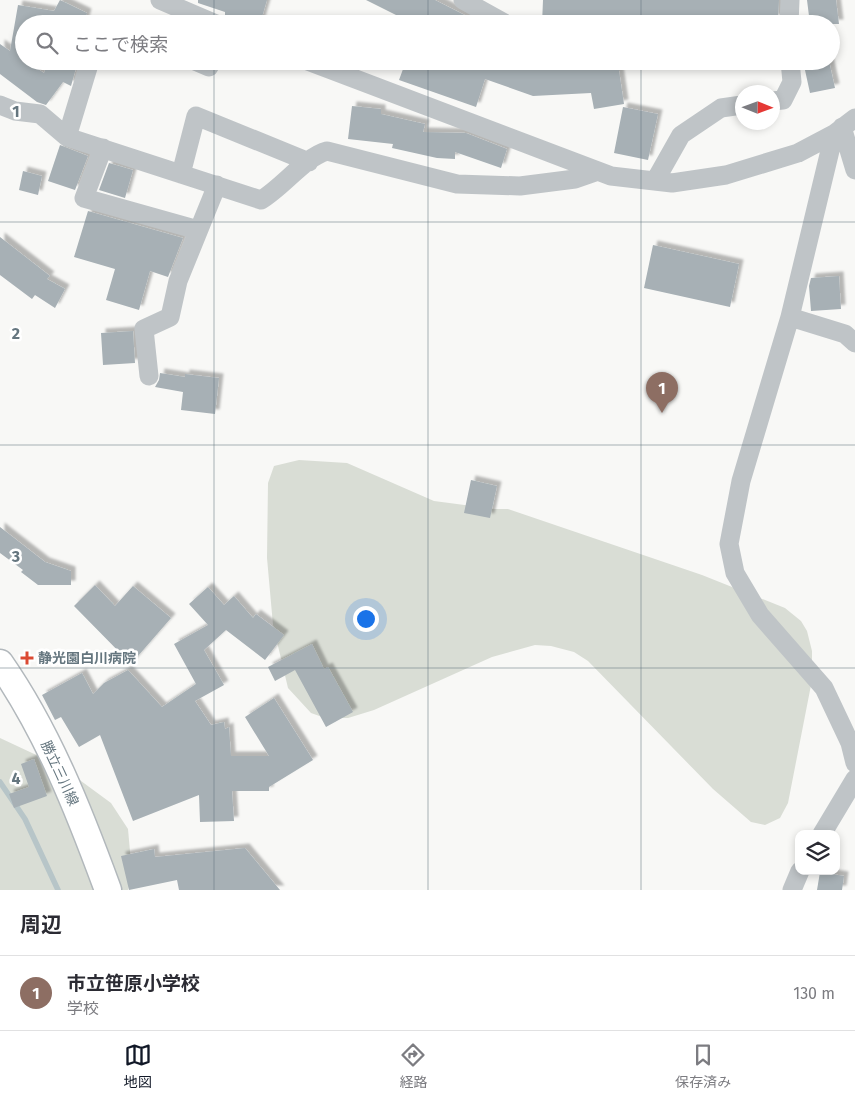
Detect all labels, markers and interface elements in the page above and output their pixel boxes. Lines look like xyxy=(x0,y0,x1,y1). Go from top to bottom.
search box xyxy=(15,15,840,70)
icon: search xyxy=(33,29,61,57)
text: ここで検索 xyxy=(73,33,168,56)
north arrow xyxy=(735,85,780,130)
text: 1 xyxy=(12,102,20,121)
text: 2 xyxy=(12,324,20,343)
pin: 1 xyxy=(646,372,678,413)
text: 3 xyxy=(11,547,20,566)
your location xyxy=(353,606,379,632)
place label: 静光園白川病院 xyxy=(38,650,136,667)
marker: 静光園白川病院 xyxy=(20,651,34,665)
street label: 勝立三川線 xyxy=(37,738,82,809)
text: 4 xyxy=(11,769,21,788)
map controls xyxy=(795,830,840,875)
button: layers xyxy=(795,830,840,875)
text: 周辺 xyxy=(20,912,62,938)
text: 市立笹原小学校 xyxy=(67,972,200,995)
text: 1 xyxy=(32,984,40,1003)
text: 130 m xyxy=(793,984,835,1003)
text: 学校 xyxy=(67,999,99,1018)
tab: 地図 xyxy=(124,1041,152,1091)
tab: 経路 xyxy=(399,1041,427,1091)
tab: 保存済み xyxy=(675,1041,731,1091)

